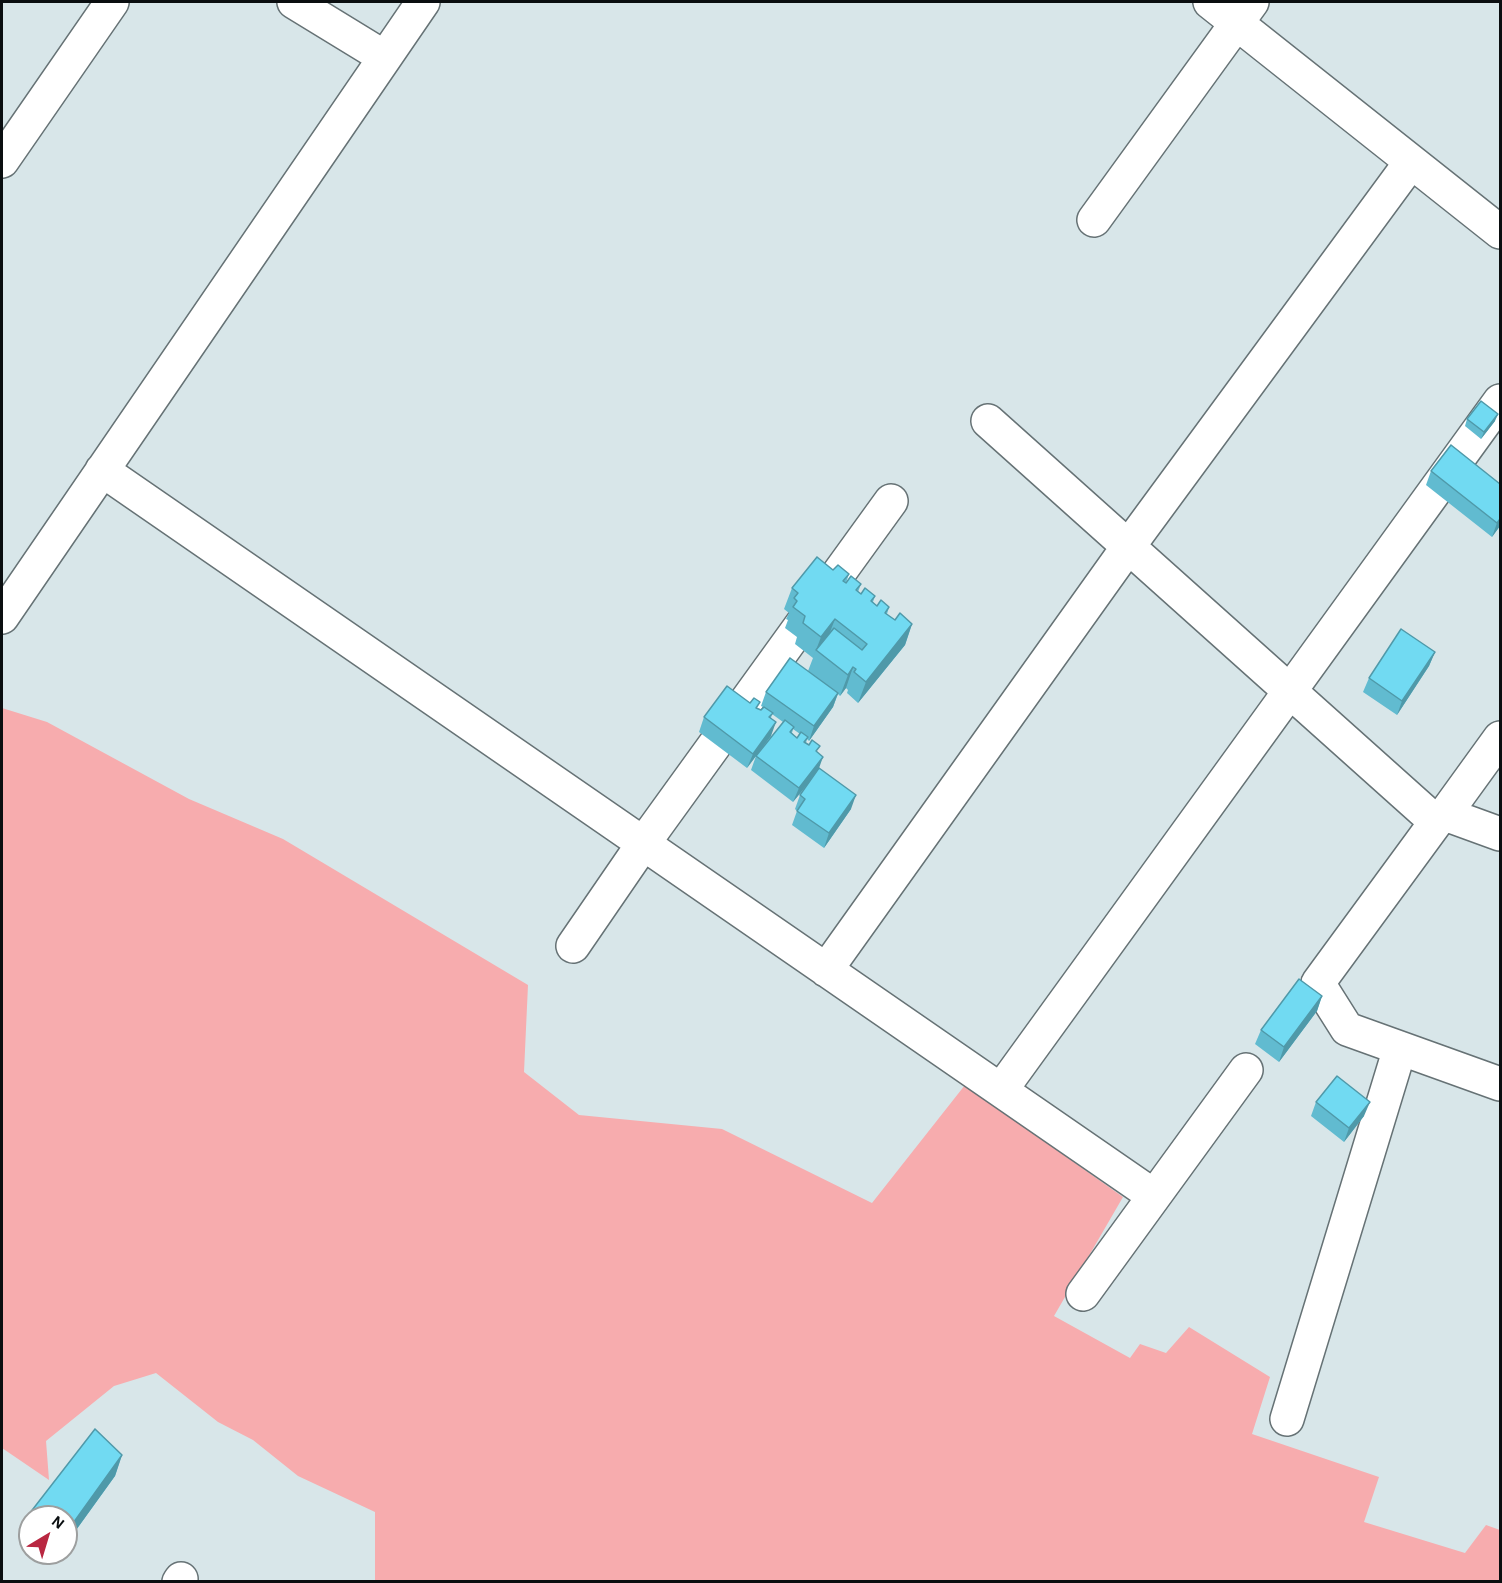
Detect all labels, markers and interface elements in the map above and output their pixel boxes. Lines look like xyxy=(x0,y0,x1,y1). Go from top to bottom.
north arrow xyxy=(18,1505,78,1565)
text: N xyxy=(49,1513,67,1532)

